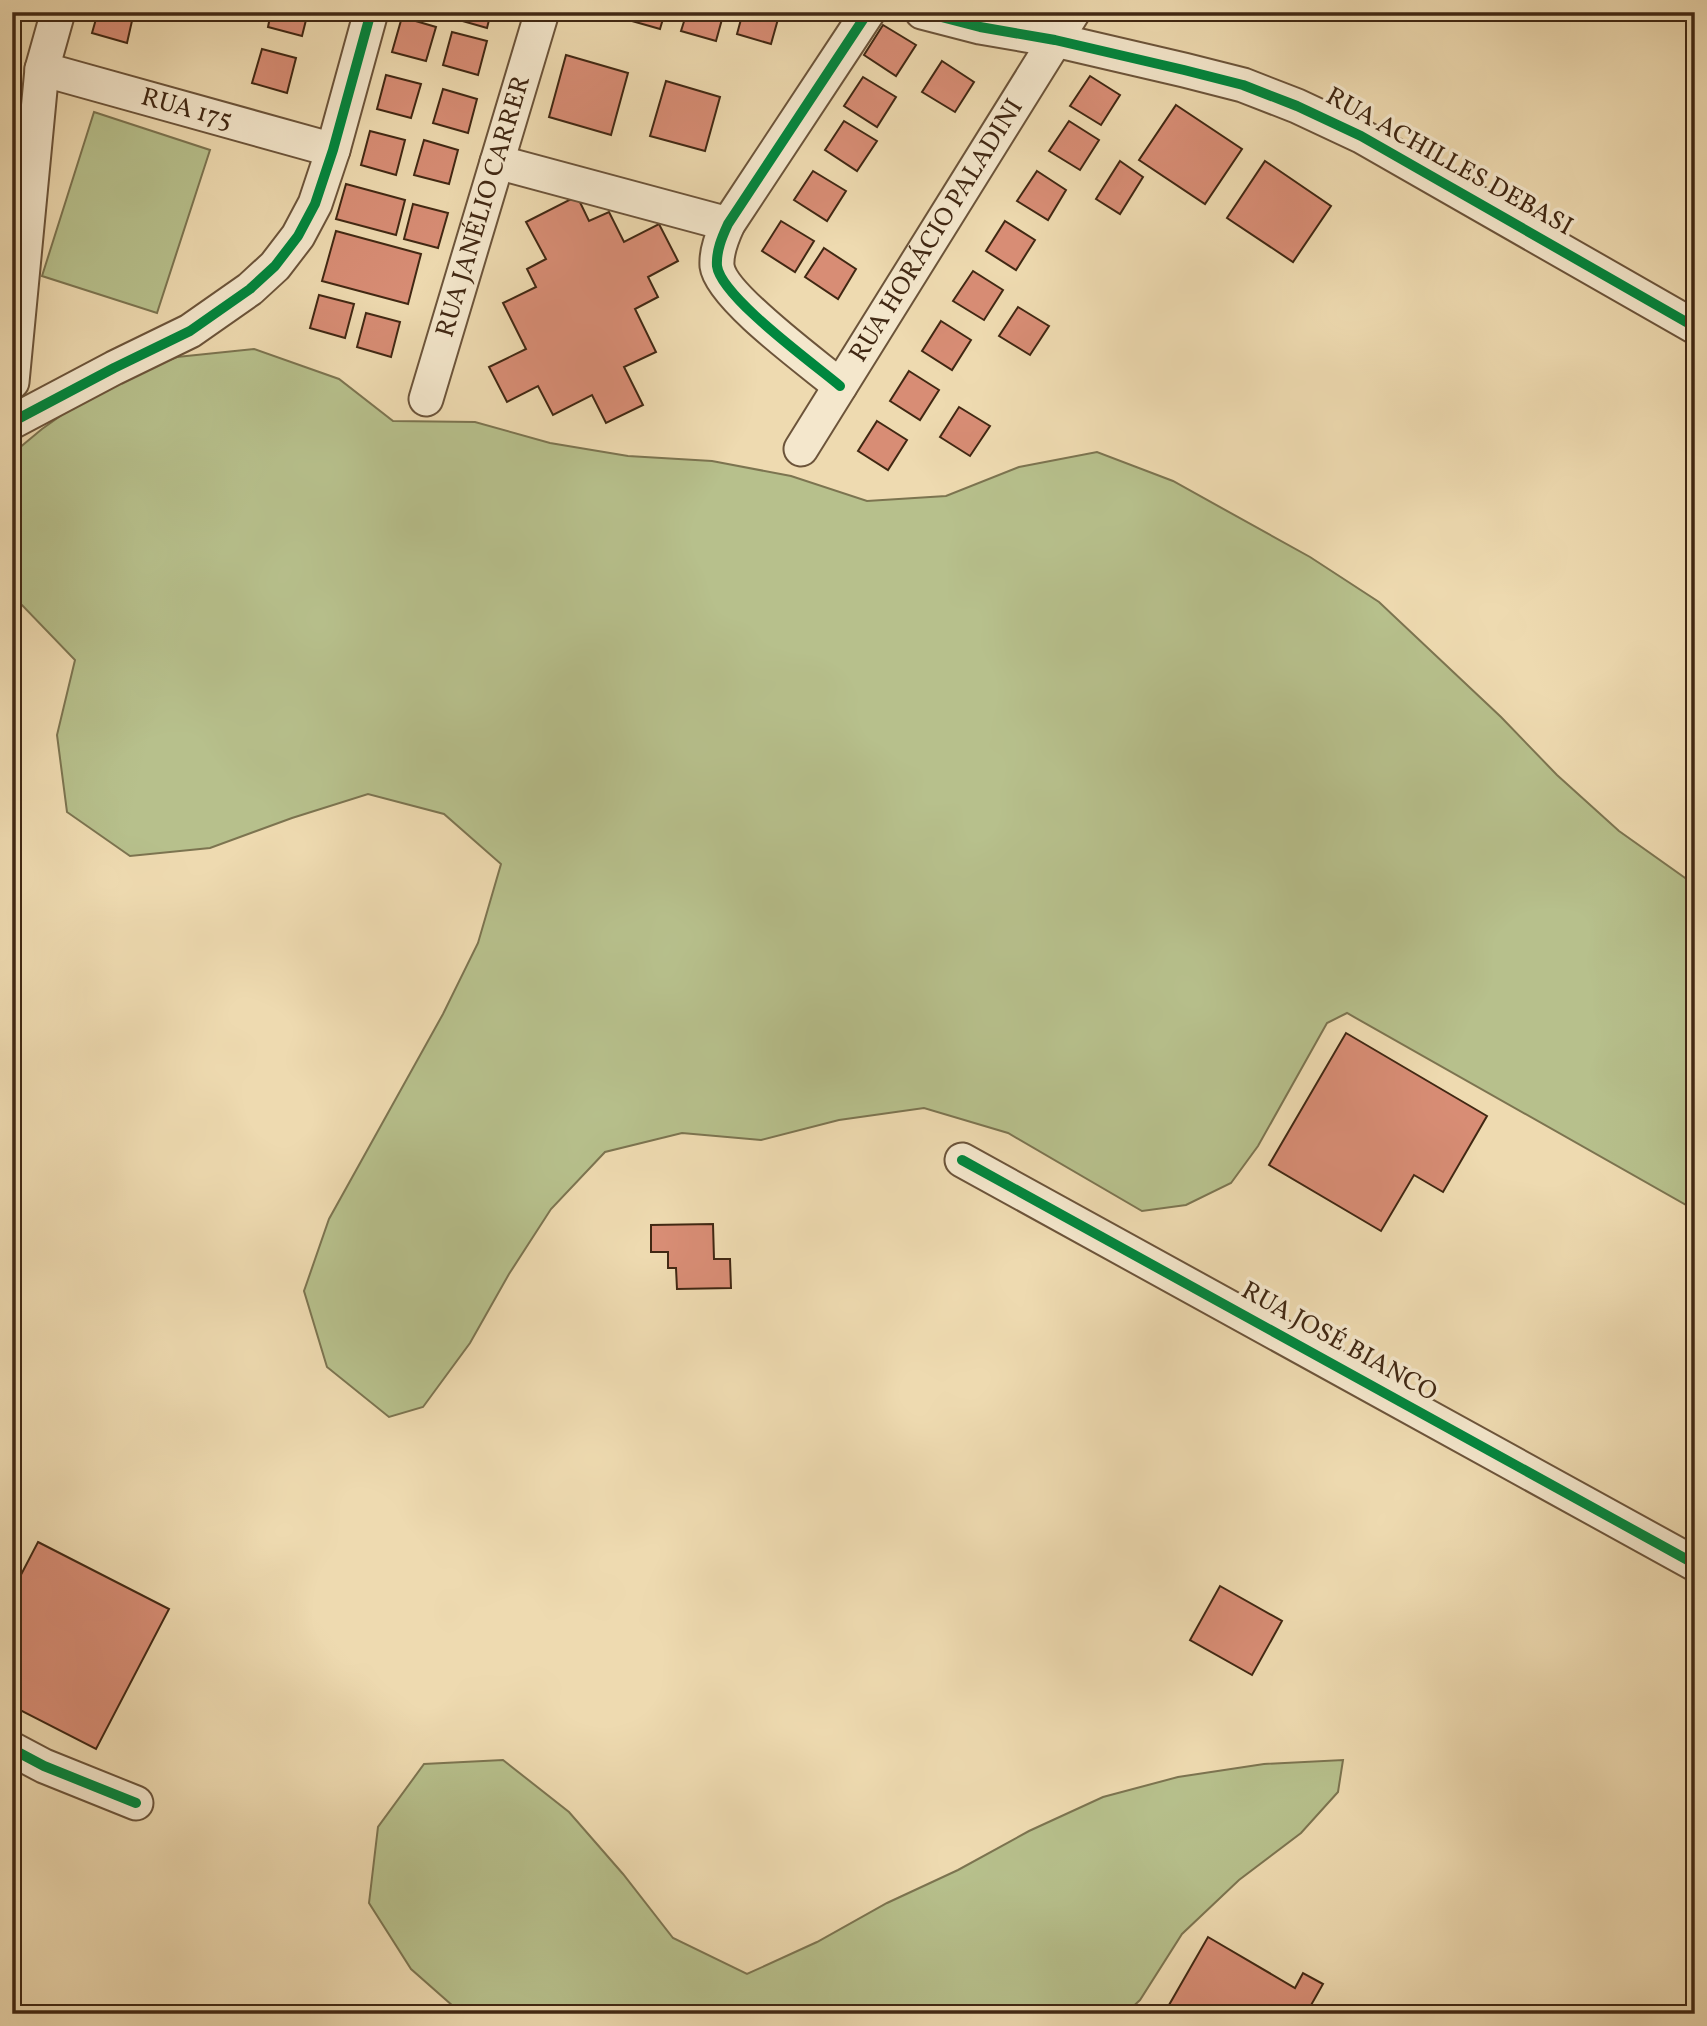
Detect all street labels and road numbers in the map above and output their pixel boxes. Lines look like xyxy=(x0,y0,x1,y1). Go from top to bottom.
street label: RUA JANÉLIO CARRER xyxy=(427,71,540,342)
street label: RUA 175 xyxy=(137,79,236,139)
street label: RUA ACHILLES DEBASI xyxy=(1319,79,1579,245)
street label: RUA HORÁCIO PALADINI xyxy=(841,92,1032,369)
street label: RUA JOSÉ BIANCO xyxy=(1235,1273,1443,1411)

